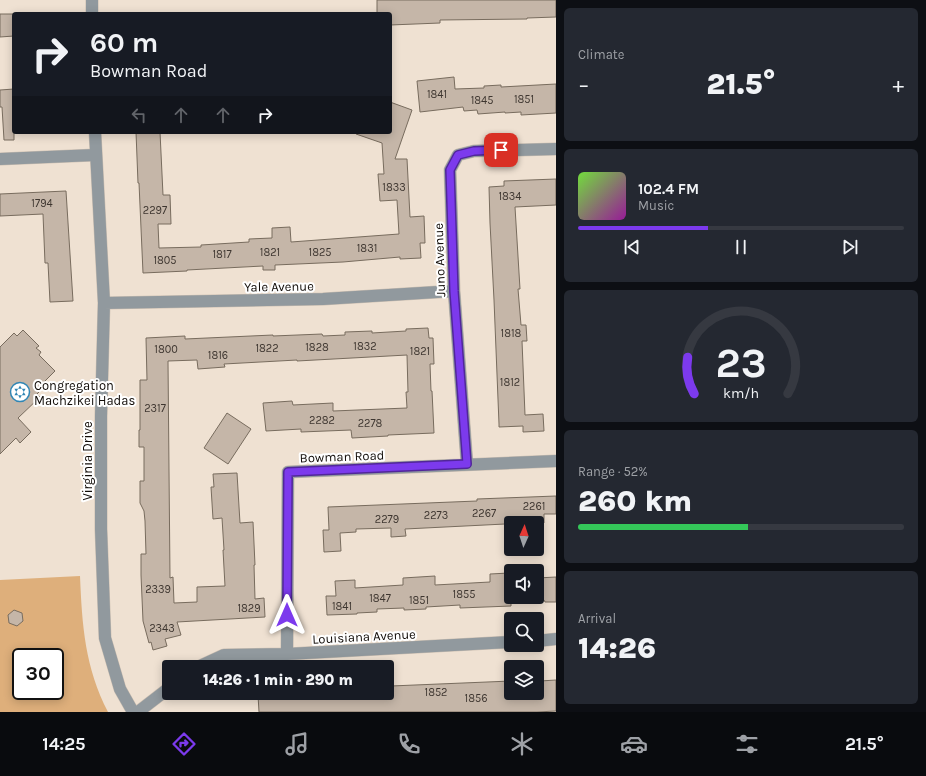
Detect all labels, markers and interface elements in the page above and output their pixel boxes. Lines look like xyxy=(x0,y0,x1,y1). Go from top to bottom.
text: 60 m xyxy=(90,26,158,59)
icon: right xyxy=(24,28,76,80)
text: Climate xyxy=(578,47,624,62)
text: Bowman Road xyxy=(90,60,207,82)
text: 21.5° xyxy=(706,66,776,102)
text: − xyxy=(578,72,590,98)
text: + xyxy=(892,72,904,98)
house number: 1841 xyxy=(427,88,447,101)
house number: 1851 xyxy=(514,93,534,106)
house number: 1845 xyxy=(471,94,493,107)
icon: left xyxy=(128,104,150,126)
icon: ahead xyxy=(170,104,192,126)
icon: ahead xyxy=(212,104,234,126)
icon: right xyxy=(254,104,276,126)
pin xyxy=(484,133,518,167)
icon: arrive xyxy=(490,139,512,161)
text: 102.4 FM xyxy=(638,180,699,198)
house number: 1833 xyxy=(382,181,406,194)
house number: 1834 xyxy=(498,190,522,203)
house number: 1794 xyxy=(31,197,53,210)
text: Music xyxy=(638,198,674,213)
house number: 2297 xyxy=(143,204,167,217)
street label: Juno Avenue xyxy=(431,222,448,297)
icon: previous xyxy=(621,236,643,258)
icon: pause xyxy=(730,236,752,258)
icon: next xyxy=(839,236,861,258)
house number: 1831 xyxy=(357,242,377,255)
house number: 1821 xyxy=(260,246,280,259)
house number: 1825 xyxy=(309,246,331,259)
house number: 1817 xyxy=(212,248,232,261)
house number: 1805 xyxy=(153,254,177,267)
street label: Yale Avenue xyxy=(244,278,314,295)
house number: 1818 xyxy=(501,327,522,340)
text: 23 xyxy=(715,339,767,387)
house number: 1832 xyxy=(353,340,377,353)
house number: 1828 xyxy=(305,341,329,354)
house number: 1822 xyxy=(255,342,279,355)
house number: 1800 xyxy=(154,343,178,356)
house number: 1821 xyxy=(410,345,430,358)
house number: 1816 xyxy=(208,349,228,362)
house number: 1812 xyxy=(500,376,520,389)
place label: Congregation Machzikei Hadas xyxy=(34,378,135,408)
synagogue icon: Congregation Machzikei Hadas xyxy=(9,381,31,403)
text: km/h xyxy=(723,385,759,402)
house number: 2317 xyxy=(144,402,166,415)
house number: 2282 xyxy=(309,414,335,427)
house number: 2278 xyxy=(358,417,383,430)
street label: Virginia Drive xyxy=(80,421,95,501)
street label: Bowman Road xyxy=(299,448,385,465)
text: Range · 52% xyxy=(578,464,648,479)
text: 260 km xyxy=(578,483,692,519)
house number: 2261 xyxy=(523,500,545,513)
house number: 2267 xyxy=(472,507,496,520)
house number: 2273 xyxy=(424,509,448,522)
house number: 2279 xyxy=(375,513,399,526)
north arrow xyxy=(504,516,544,556)
map controls xyxy=(504,516,544,700)
button: sound xyxy=(504,564,544,604)
house number: 2339 xyxy=(145,583,171,596)
house number: 1855 xyxy=(453,588,475,601)
house number: 1847 xyxy=(369,592,391,605)
position arrow xyxy=(266,594,308,636)
house number: 1851 xyxy=(409,594,429,607)
house number: 1841 xyxy=(332,600,352,613)
house number: 1829 xyxy=(237,602,261,615)
text: Arrival xyxy=(578,611,616,626)
button: search xyxy=(504,612,544,652)
house number: 2343 xyxy=(149,622,175,635)
street label: Louisiana Avenue xyxy=(312,626,416,647)
text: 14:26 xyxy=(578,630,656,666)
speed limit sign: 30 xyxy=(12,648,64,700)
button: layers xyxy=(504,660,544,700)
text: 14:26 · 1 min · 290 m xyxy=(203,671,353,689)
house number: 1852 xyxy=(425,686,447,699)
house number: 1856 xyxy=(465,692,487,705)
icon: directions xyxy=(170,730,198,758)
icon: music xyxy=(283,730,311,758)
icon: phone xyxy=(395,730,423,758)
icon: climate xyxy=(508,730,536,758)
icon: car xyxy=(620,730,648,758)
icon: filters xyxy=(733,730,761,758)
text: 14:25 xyxy=(42,733,86,755)
text: 21.5° xyxy=(845,733,884,755)

